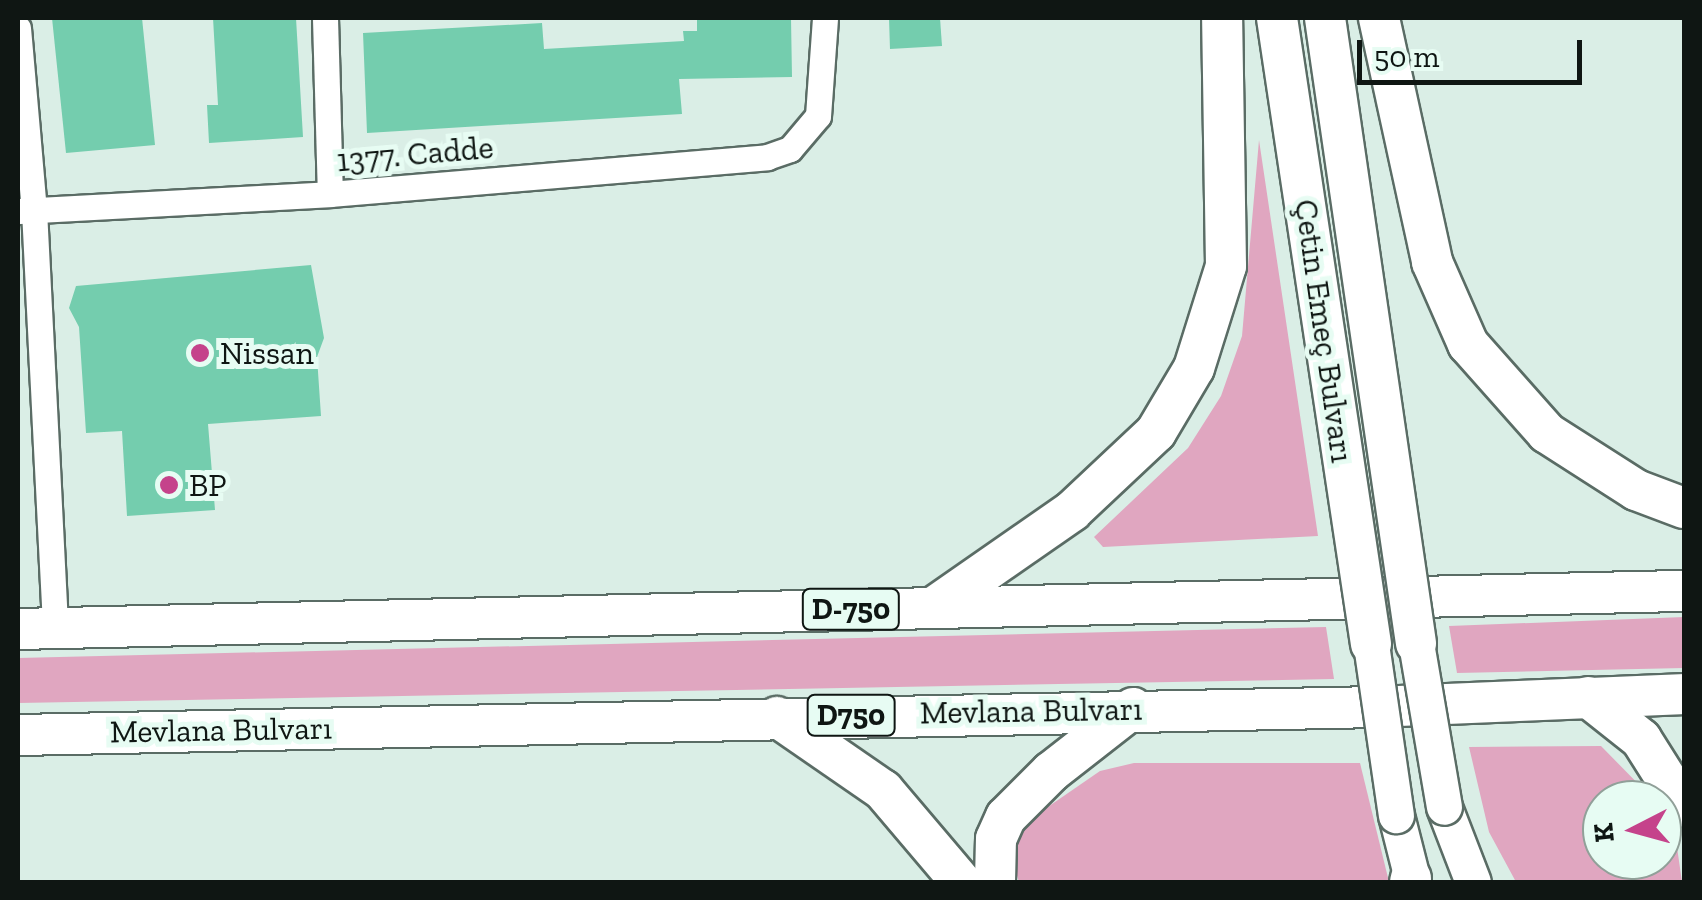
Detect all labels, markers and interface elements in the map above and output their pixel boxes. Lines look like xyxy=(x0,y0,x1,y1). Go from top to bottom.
scale bar xyxy=(1362,20,1587,82)
text: 50 m xyxy=(1374,39,1439,75)
street label: 1377. Cadde xyxy=(335,128,495,180)
street label: Çetin Emeç Bulvarı xyxy=(1287,197,1361,465)
place label: Nissan xyxy=(220,334,314,372)
marker: Nissan xyxy=(189,342,211,364)
place label: BP xyxy=(189,466,227,504)
marker: BP xyxy=(158,474,180,496)
road number: D-750 xyxy=(801,584,901,634)
road number: D750 xyxy=(806,690,896,740)
street label: Mevlana Bulvarı xyxy=(920,690,1142,732)
street label: Mevlana Bulvarı xyxy=(110,709,332,751)
north arrow xyxy=(1582,780,1682,880)
text: K xyxy=(1586,822,1621,844)

